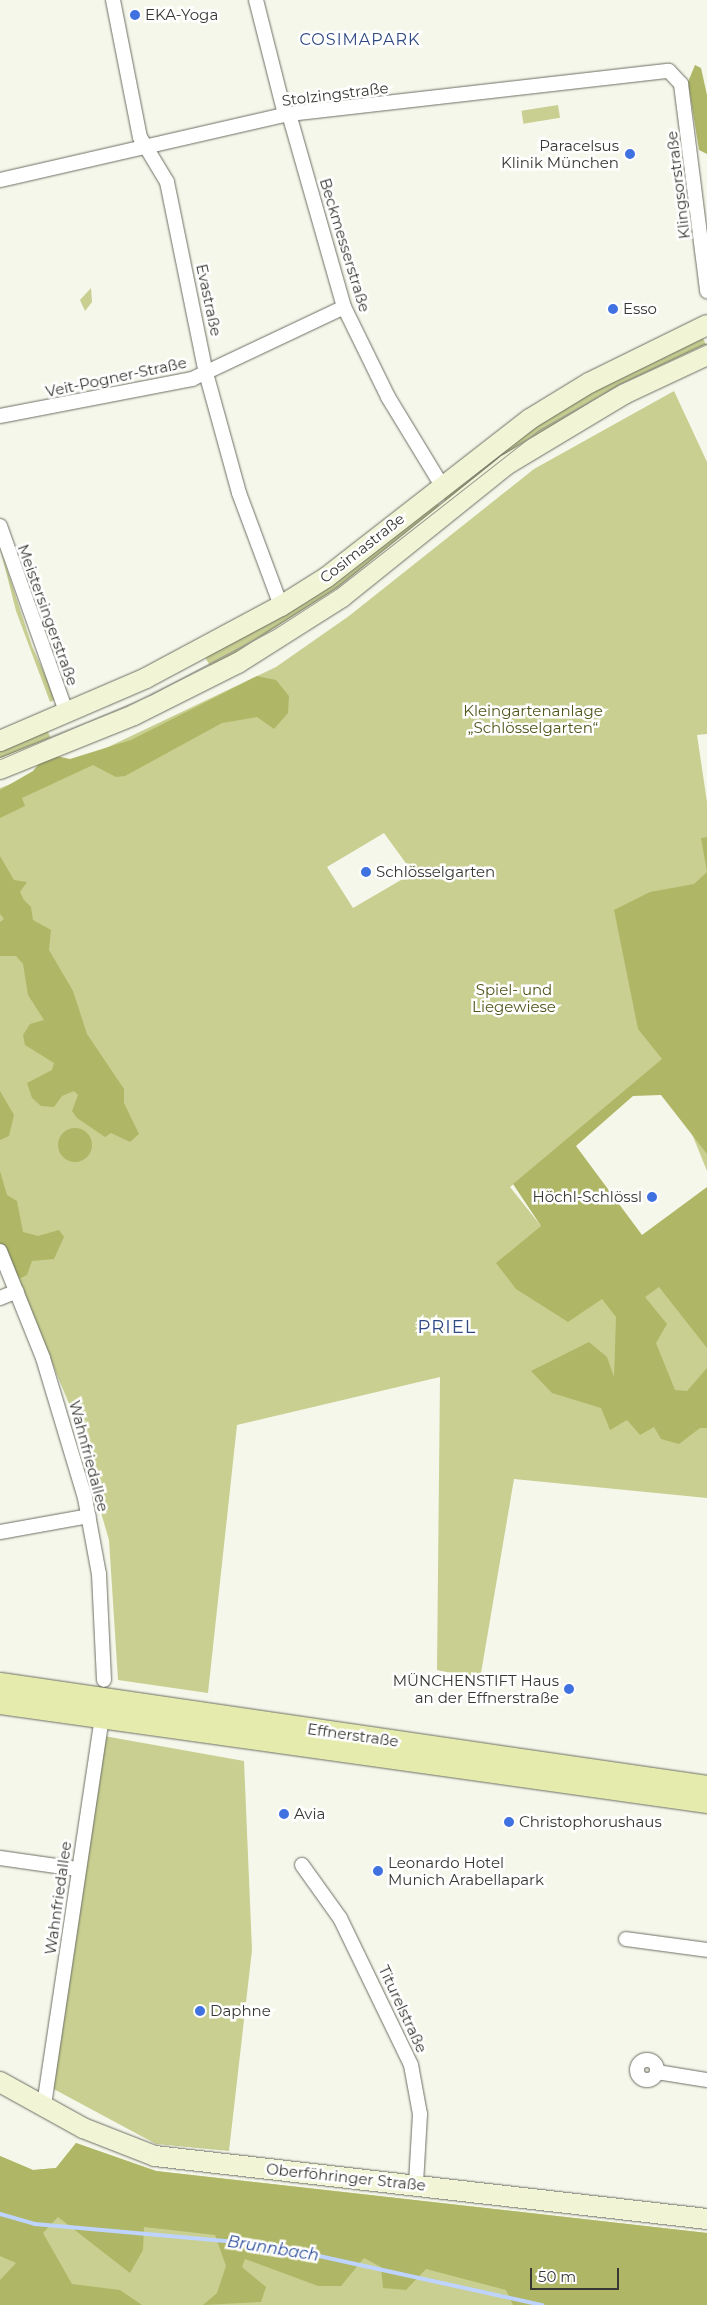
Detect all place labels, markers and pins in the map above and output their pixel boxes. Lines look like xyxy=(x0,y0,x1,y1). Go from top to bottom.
place label: EKA-Yoga xyxy=(145,6,218,24)
marker: EKA-Yoga xyxy=(129,9,141,21)
place label: Paracelsus Klinik München xyxy=(501,136,619,171)
marker: Paracelsus Klinik München xyxy=(623,147,637,161)
place label: Esso xyxy=(623,300,657,318)
marker: Esso xyxy=(607,303,619,315)
place label: Schlösselgarten xyxy=(376,863,495,881)
marker: Schlösselgarten xyxy=(360,866,372,878)
place label: Höchl-Schlössl xyxy=(533,1188,642,1206)
marker: Höchl-Schlössl xyxy=(646,1191,658,1203)
place label: MÜNCHENSTIFT Haus an der Effnerstraße xyxy=(393,1671,559,1706)
marker: MÜNCHENSTIFT Haus an der Effnerstraße xyxy=(563,1683,575,1695)
place label: Avia xyxy=(294,1805,325,1823)
marker: Avia xyxy=(278,1808,290,1820)
place label: Christophorushaus xyxy=(519,1813,662,1831)
marker: Christophorushaus xyxy=(503,1816,515,1828)
place label: Leonardo Hotel Munich Arabellapark xyxy=(388,1853,544,1888)
marker: Leonardo Hotel Munich Arabellapark xyxy=(372,1865,384,1877)
place label: Daphne xyxy=(210,2002,271,2020)
marker: Daphne xyxy=(194,2005,206,2017)

